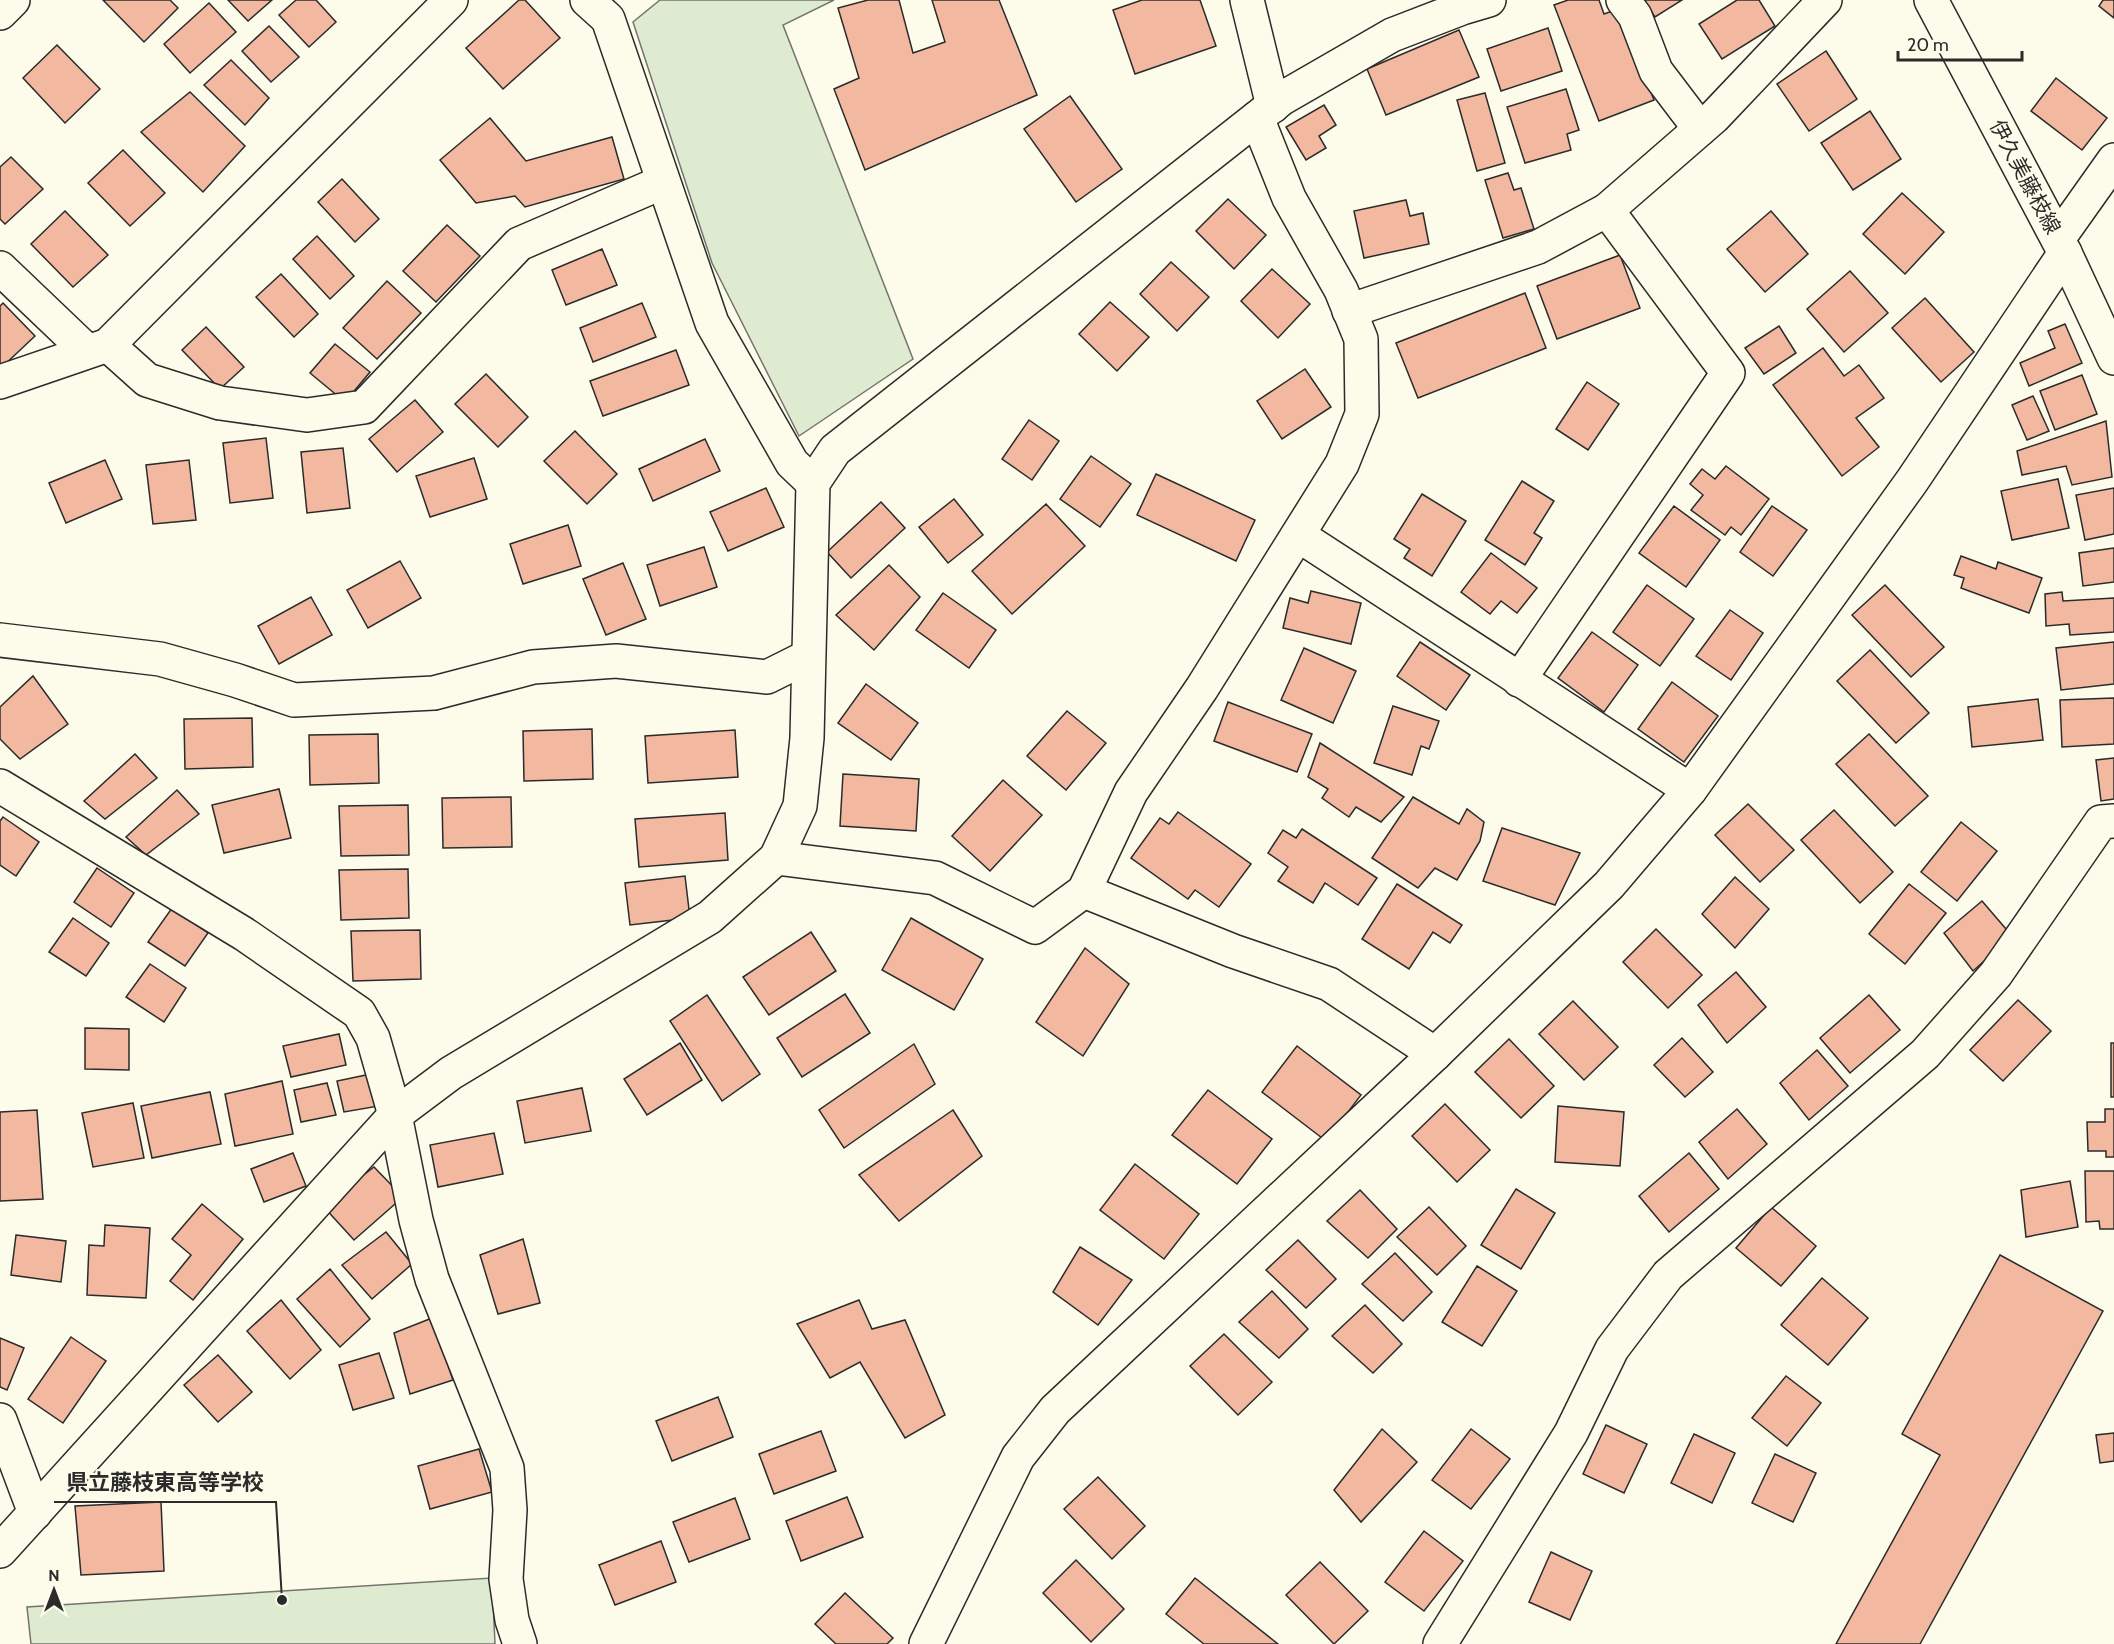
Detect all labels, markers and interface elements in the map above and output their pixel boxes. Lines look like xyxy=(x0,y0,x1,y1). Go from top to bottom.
scale bar xyxy=(1898,24,2022,62)
text: 20 m xyxy=(1907,34,1949,56)
street label: 伊久美藤枝線 xyxy=(1985,115,2066,238)
callout: 県立藤枝東高等学校 xyxy=(54,1462,276,1502)
text: 県立藤枝東高等学校 xyxy=(66,1469,264,1496)
north arrow xyxy=(24,1560,84,1620)
text: N xyxy=(48,1566,60,1585)

